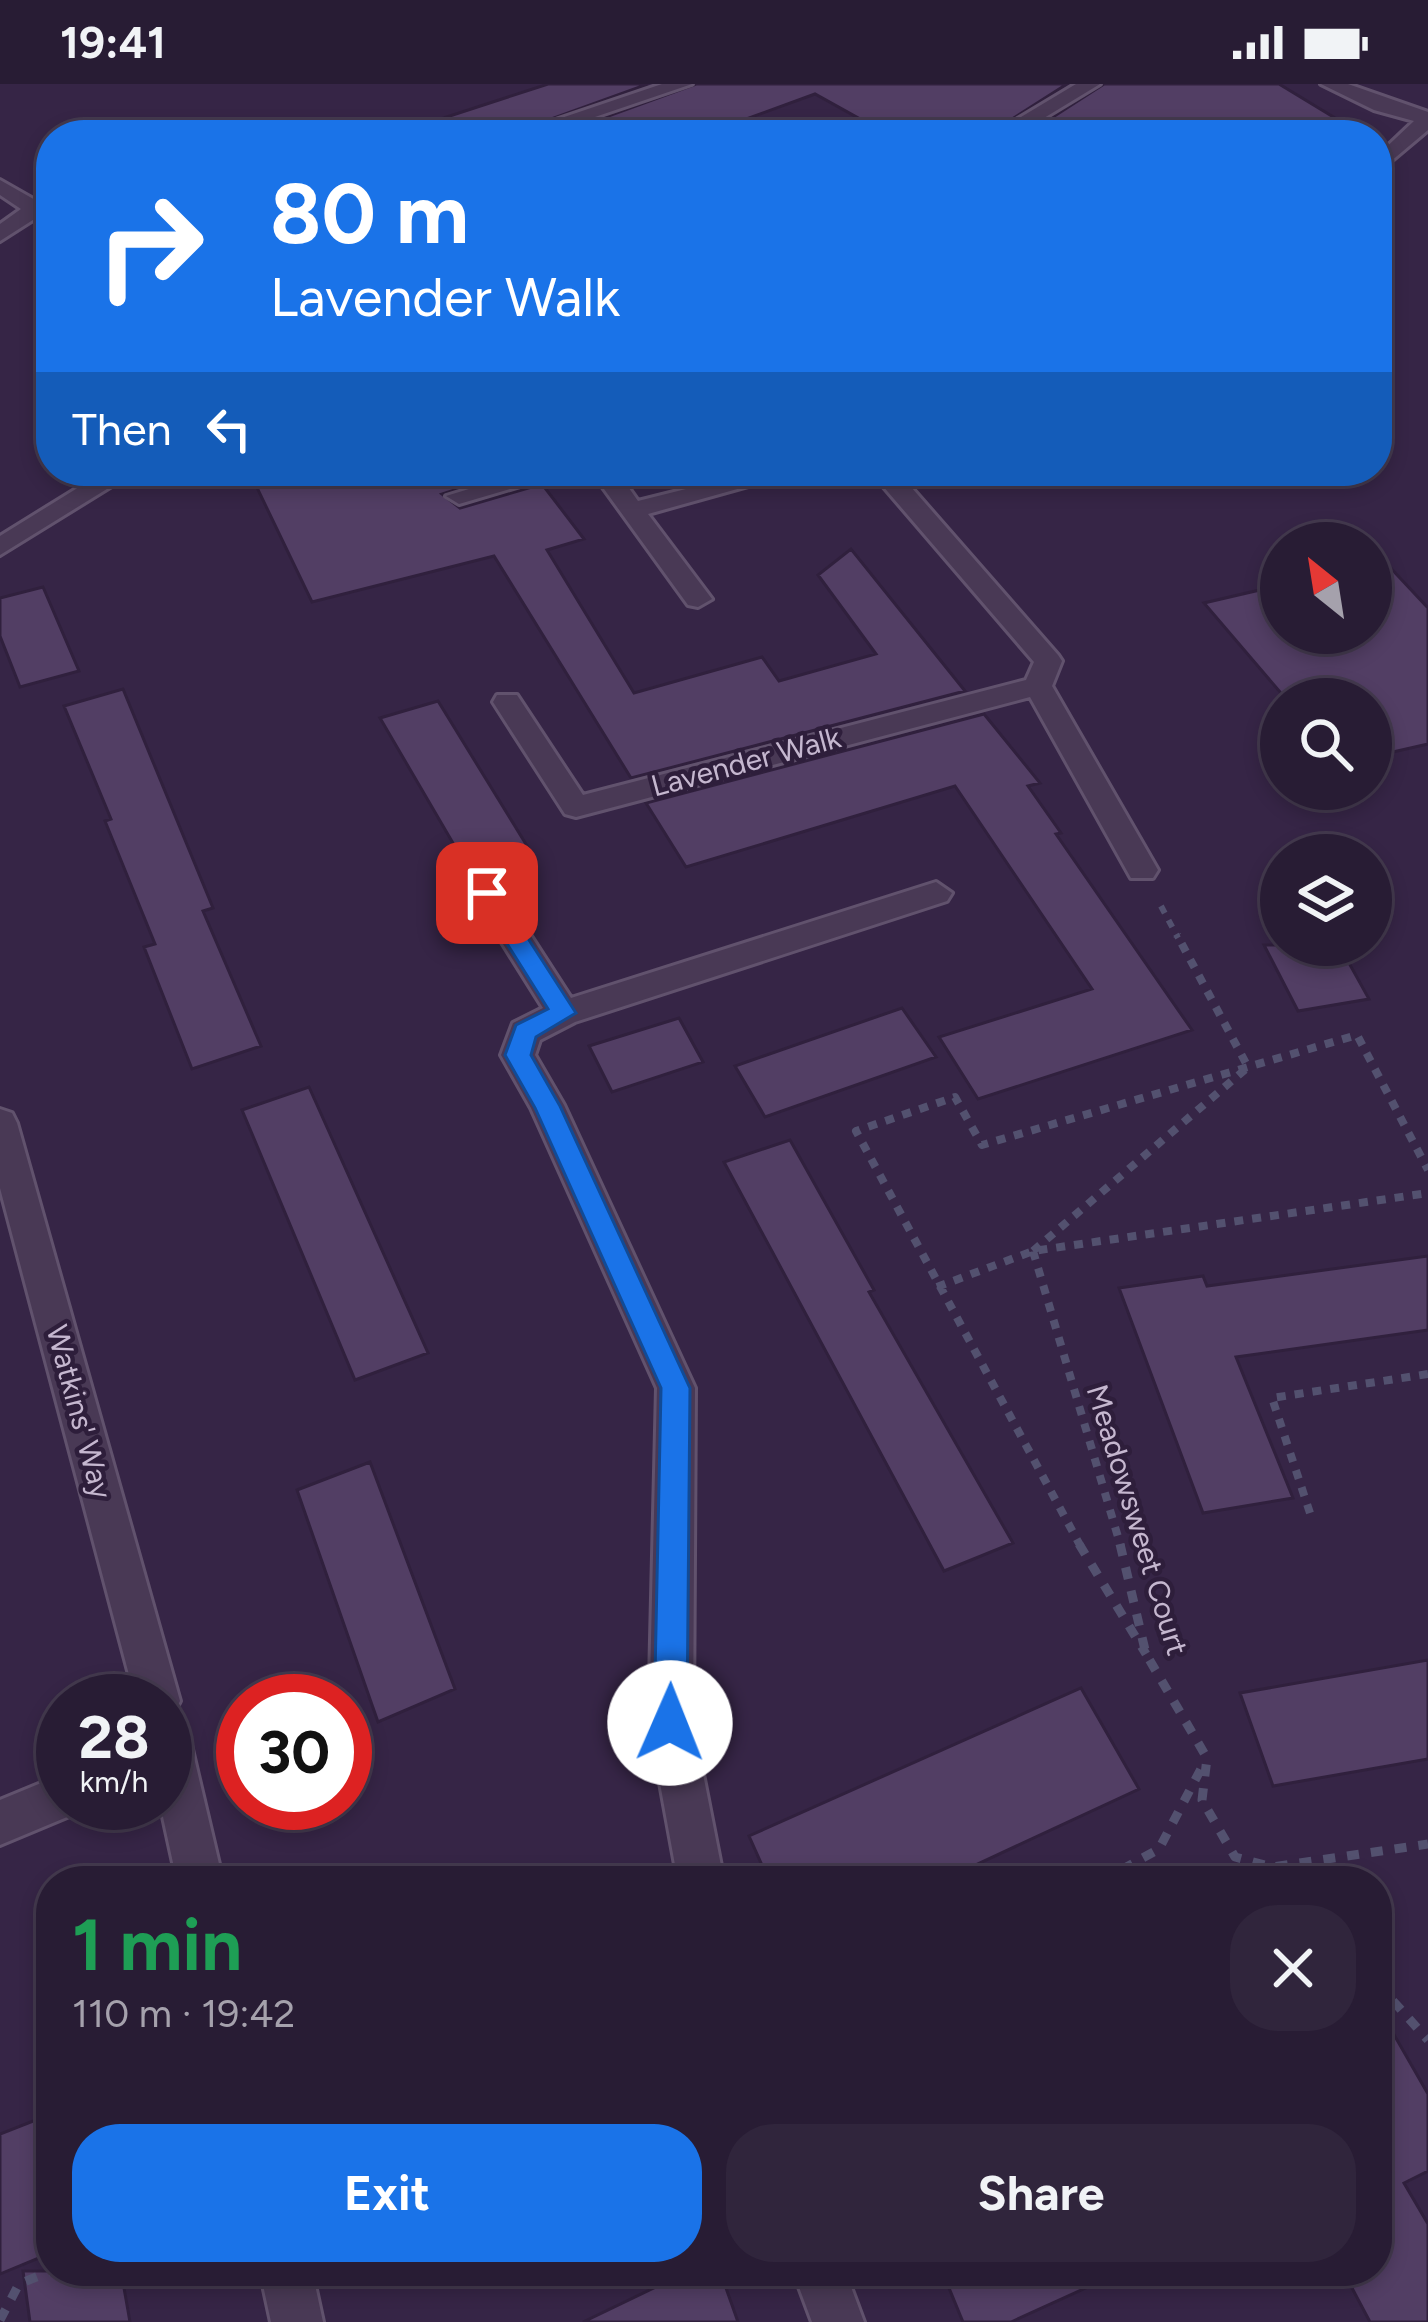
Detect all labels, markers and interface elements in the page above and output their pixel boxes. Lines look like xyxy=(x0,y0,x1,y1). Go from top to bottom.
text: 19:41 xyxy=(60,15,166,69)
text: 80 m xyxy=(270,163,469,264)
icon: right xyxy=(72,168,228,324)
text: Lavender Walk xyxy=(270,265,620,330)
icon: left xyxy=(196,396,262,462)
text: Then xyxy=(72,402,172,456)
north arrow xyxy=(1260,522,1392,654)
map controls xyxy=(1260,522,1392,966)
button: search xyxy=(1260,678,1392,810)
street label: Lavender Walk xyxy=(647,718,845,805)
button: layers xyxy=(1260,834,1392,966)
pin xyxy=(436,842,538,944)
icon: arrive xyxy=(454,860,520,926)
street label: Watkins' Way xyxy=(39,1321,120,1503)
street label: Meadowsweet Court xyxy=(1079,1380,1196,1660)
position arrow xyxy=(607,1660,733,1786)
speed limit sign: 30 xyxy=(216,1674,372,1830)
text: 28 xyxy=(78,1701,150,1773)
text: km/h xyxy=(80,1763,148,1800)
text: 1 min xyxy=(72,1902,242,1988)
button: close xyxy=(1230,1905,1356,2031)
text: 110 m · 19:42 xyxy=(72,1990,295,2037)
button: Exit xyxy=(72,2124,702,2262)
button: Share xyxy=(726,2124,1356,2262)

